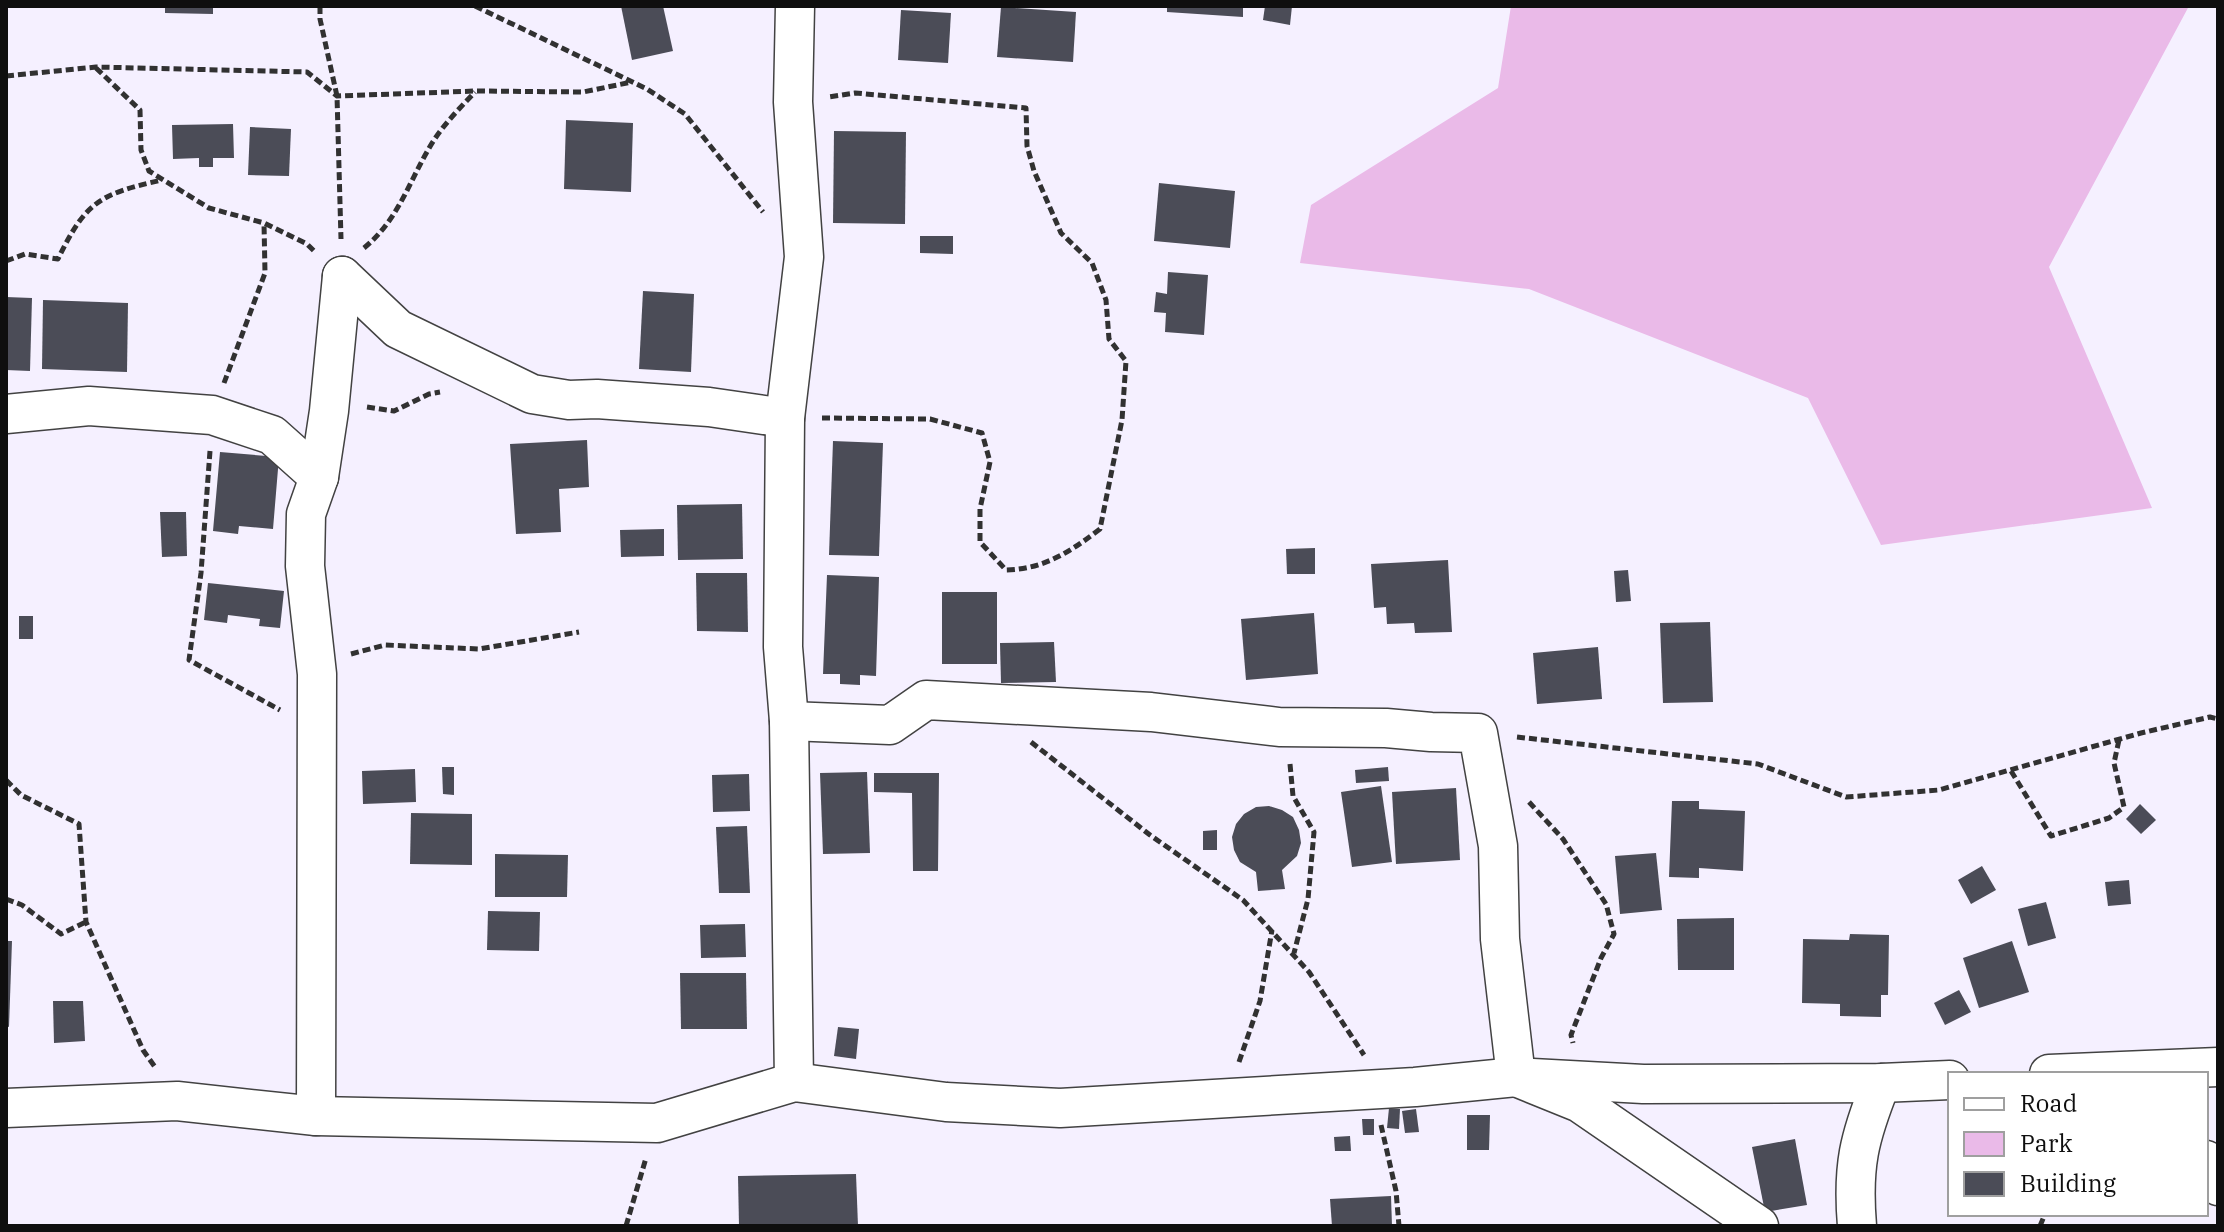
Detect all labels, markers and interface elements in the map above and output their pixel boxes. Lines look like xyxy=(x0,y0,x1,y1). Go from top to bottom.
legend xyxy=(1948,1072,2208,1216)
text: Road xyxy=(2020,1087,2077,1119)
text: Park xyxy=(2020,1127,2072,1159)
text: Building xyxy=(2020,1167,2116,1199)

